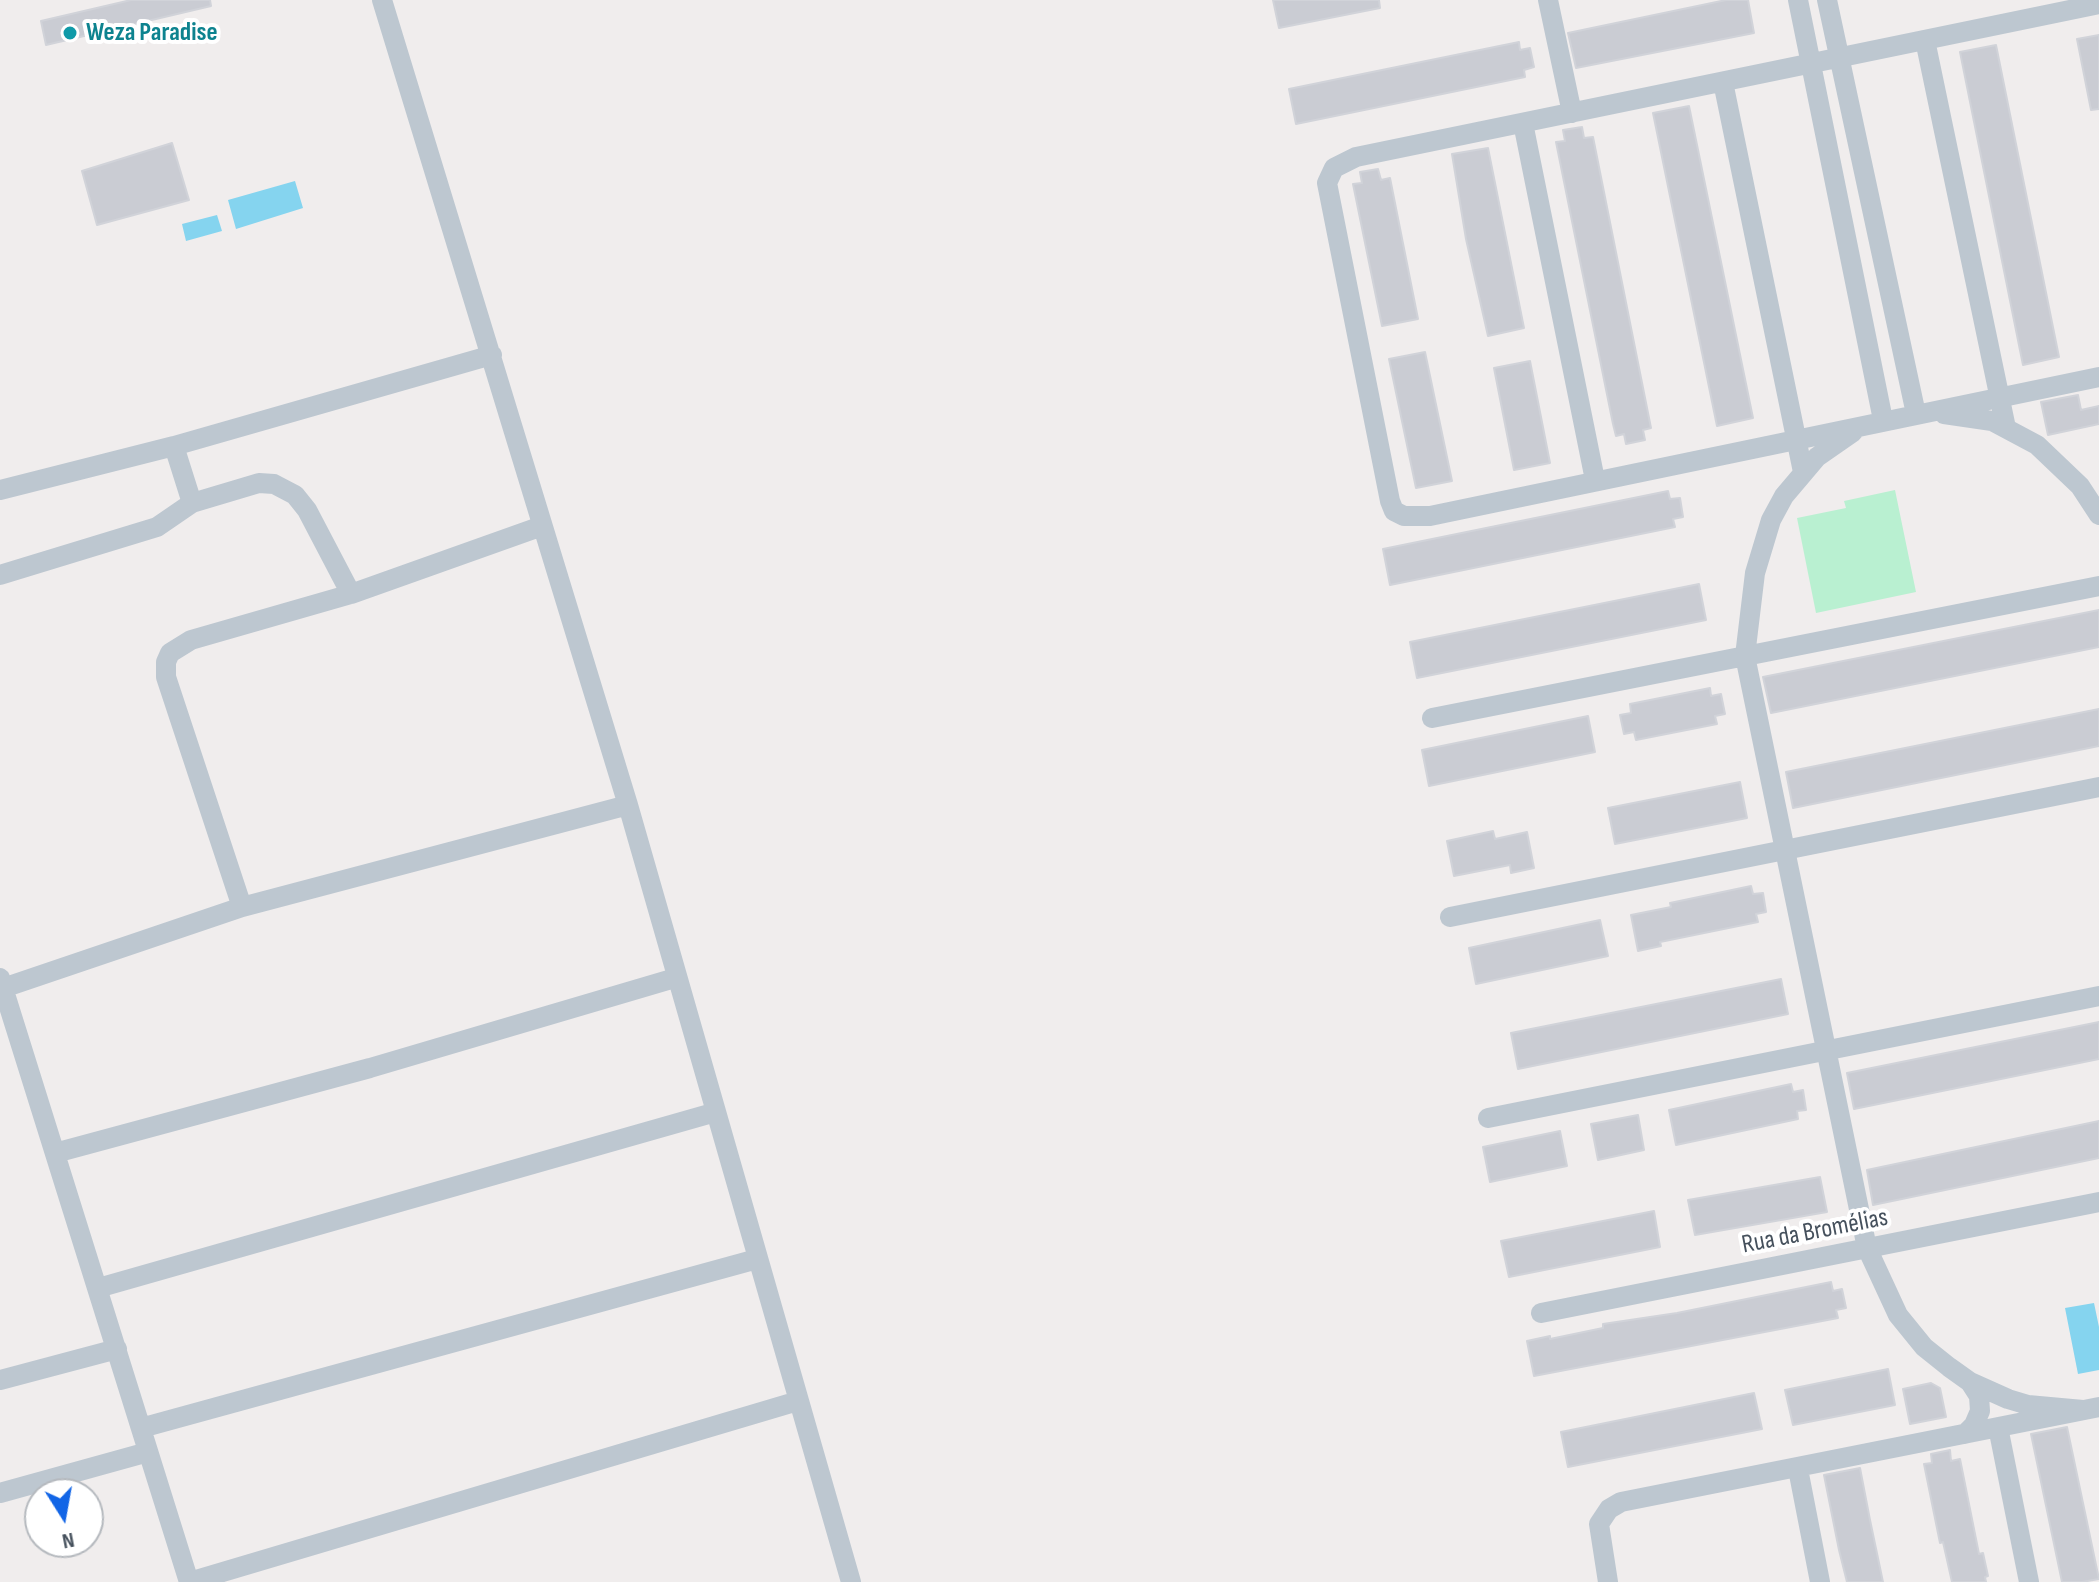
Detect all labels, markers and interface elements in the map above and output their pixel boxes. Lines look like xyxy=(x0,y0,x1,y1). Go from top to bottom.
place label: Weza Paradise xyxy=(86,17,217,49)
marker: Weza Paradise xyxy=(61,24,79,42)
street label: Rua da Bromélias xyxy=(1739,1203,1891,1261)
north arrow xyxy=(24,1478,104,1558)
text: N xyxy=(60,1526,77,1554)

